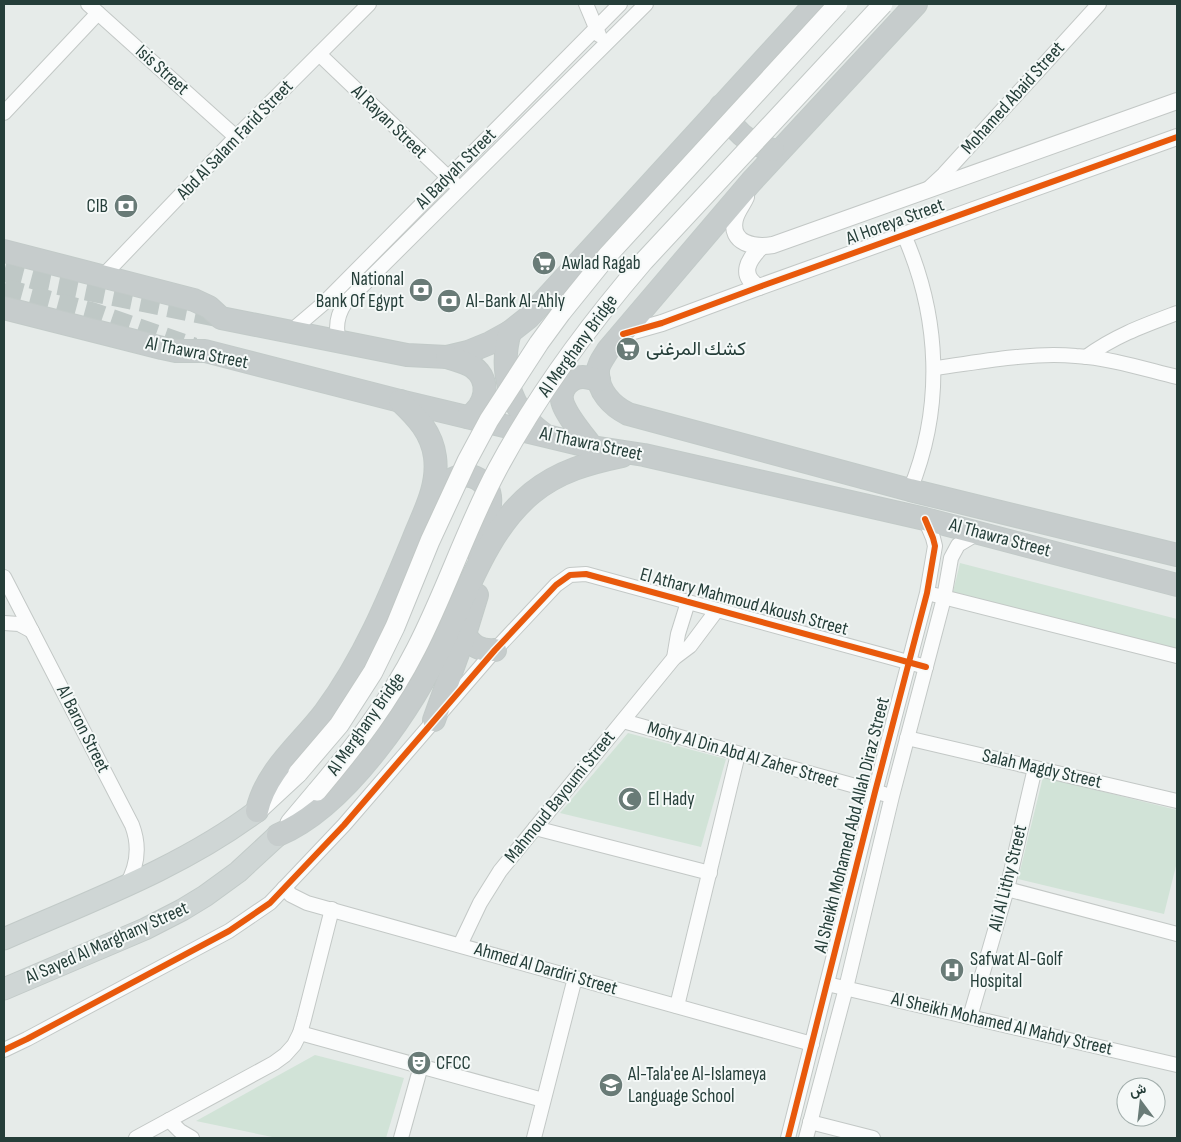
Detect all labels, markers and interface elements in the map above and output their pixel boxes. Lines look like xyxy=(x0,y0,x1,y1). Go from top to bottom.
street label: Mohamed Abaid Street xyxy=(956,37,1070,159)
street label: Isis Street xyxy=(130,40,194,100)
street label: Abd Al Salam Farid Street xyxy=(171,75,298,205)
street label: Al Rayan Street xyxy=(346,80,432,164)
street label: Al Badyah Street xyxy=(410,124,501,215)
bank icon: CIB xyxy=(113,193,139,219)
street label: Al Horeya Street xyxy=(842,194,947,251)
place label: CIB xyxy=(86,195,108,218)
supermarket icon: Awlad Ragab xyxy=(531,250,557,276)
place label: Awlad Ragab xyxy=(561,252,641,275)
place label: National Bank Of Egypt xyxy=(316,268,404,313)
bank icon: National Bank Of Egypt xyxy=(408,277,434,303)
bank icon: Al-Bank Al-Ahly xyxy=(436,288,462,314)
place label: Al-Bank Al-Ahly xyxy=(465,290,566,313)
street label: Al Merghany Bridge xyxy=(533,290,623,402)
street label: Al Thawra Street xyxy=(143,332,250,374)
supermarket icon: كشك المرغنى xyxy=(615,336,641,362)
place label: كشك المرغنى xyxy=(646,338,746,361)
street label: Al Thawra Street xyxy=(537,422,644,466)
street label: Al Thawra Street xyxy=(946,513,1053,563)
street label: El Athary Mahmoud Akoush Street xyxy=(637,563,851,641)
street label: Al Merghany Bridge xyxy=(321,668,410,781)
street label: Al Baron Street xyxy=(51,681,115,777)
street label: Al Sheikh Mohamed Abd Allah Diraz Street xyxy=(809,695,895,956)
street label: Mohy Al Din Abd Al Zaher Street xyxy=(645,717,842,793)
street label: Mahmoud Bayoumi Street xyxy=(500,726,620,868)
street label: Salah Magdy Street xyxy=(980,744,1104,794)
mosque icon: El Hady xyxy=(617,786,643,812)
place label: El Hady xyxy=(648,788,695,811)
street label: Ali Al Lithy Street xyxy=(983,822,1032,934)
street label: Al Sayed Al Marghany Street xyxy=(21,897,192,990)
street label: Ahmed Al Dardiri Street xyxy=(471,937,620,1000)
place label: Safwat Al-Golf Hospital xyxy=(970,948,1063,993)
hospital icon: Safwat Al-Golf Hospital xyxy=(939,957,965,983)
street label: Al Sheikh Mohamed Al Mahdy Street xyxy=(888,987,1115,1061)
theatre icon: CFCC xyxy=(406,1050,432,1076)
place label: CFCC xyxy=(436,1052,471,1075)
place label: Al-Tala'ee Al-Islameya Language School xyxy=(627,1063,766,1108)
school or university icon: Al-Tala'ee Al-Islameya Language School xyxy=(598,1072,624,1098)
north arrow xyxy=(1116,1077,1166,1127)
text: ش xyxy=(1127,1079,1148,1100)

